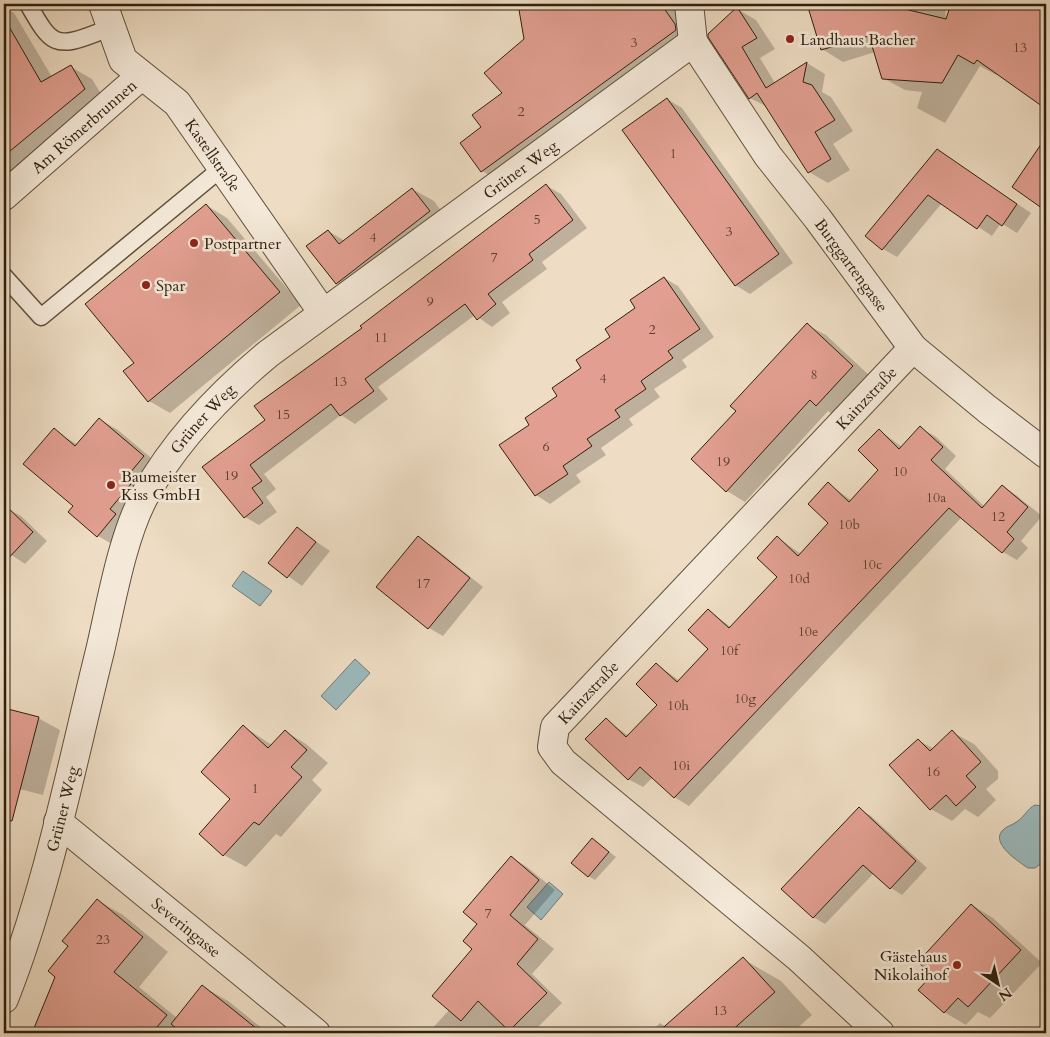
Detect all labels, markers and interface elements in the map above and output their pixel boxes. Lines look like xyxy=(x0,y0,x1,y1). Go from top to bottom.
place label: Landhaus Bacher xyxy=(800,29,915,51)
house number: 3 xyxy=(630,33,638,52)
marker: Landhaus Bacher xyxy=(784,33,796,45)
house number: 13 xyxy=(1013,38,1027,57)
street label: Am Römerbrunnen xyxy=(27,75,142,179)
house number: 2 xyxy=(517,102,525,121)
street label: Kastellstraße xyxy=(179,115,246,197)
street label: Grüner Weg xyxy=(479,135,563,205)
house number: 1 xyxy=(669,144,677,163)
house number: 5 xyxy=(533,210,541,229)
street label: Burggartengasse xyxy=(809,214,893,317)
house number: 3 xyxy=(725,222,733,241)
house number: 4 xyxy=(369,228,377,247)
place label: Postpartner xyxy=(204,233,281,255)
marker: Postpartner xyxy=(188,237,200,249)
house number: 7 xyxy=(490,248,498,267)
place label: Spar xyxy=(156,275,185,297)
marker: Spar xyxy=(140,279,152,291)
house number: 9 xyxy=(426,292,434,311)
house number: 2 xyxy=(648,320,656,339)
house number: 11 xyxy=(374,328,388,347)
street label: Kainzstraße xyxy=(831,362,902,435)
house number: 8 xyxy=(810,365,818,384)
house number: 4 xyxy=(599,369,607,388)
house number: 13 xyxy=(333,372,347,391)
street label: Grüner Weg xyxy=(165,379,240,459)
house number: 15 xyxy=(276,405,290,424)
house number: 6 xyxy=(542,437,550,456)
house number: 19 xyxy=(716,452,730,471)
house number: 10 xyxy=(893,462,907,481)
place label: Baumeister Kiss GmbH xyxy=(121,466,201,506)
house number: 19 xyxy=(224,466,238,485)
marker: Baumeister Kiss GmbH xyxy=(105,479,117,491)
house number: 10a xyxy=(926,488,946,507)
house number: 12 xyxy=(991,507,1005,526)
house number: 10b xyxy=(838,515,860,534)
house number: 10c xyxy=(862,555,882,574)
house number: 10d xyxy=(788,569,810,588)
house number: 17 xyxy=(416,574,430,593)
house number: 10e xyxy=(798,622,818,641)
house number: 10f xyxy=(720,641,741,660)
street label: Kainzstraße xyxy=(553,656,624,729)
house number: 10g xyxy=(734,689,756,708)
house number: 10h xyxy=(667,696,689,715)
house number: 10i xyxy=(672,756,690,775)
house number: 16 xyxy=(926,762,940,781)
street label: Grüner Weg xyxy=(42,764,84,854)
house number: 1 xyxy=(251,779,259,798)
street label: Severingasse xyxy=(146,893,225,963)
house number: 7 xyxy=(484,904,492,923)
house number: 23 xyxy=(96,930,110,949)
place label: Gästehaus Nikolaihof xyxy=(874,946,950,986)
marker: Gästehaus Nikolaihof xyxy=(951,959,963,971)
north arrow xyxy=(972,960,1022,1010)
text: N xyxy=(995,983,1016,1006)
house number: 13 xyxy=(713,1001,727,1020)

